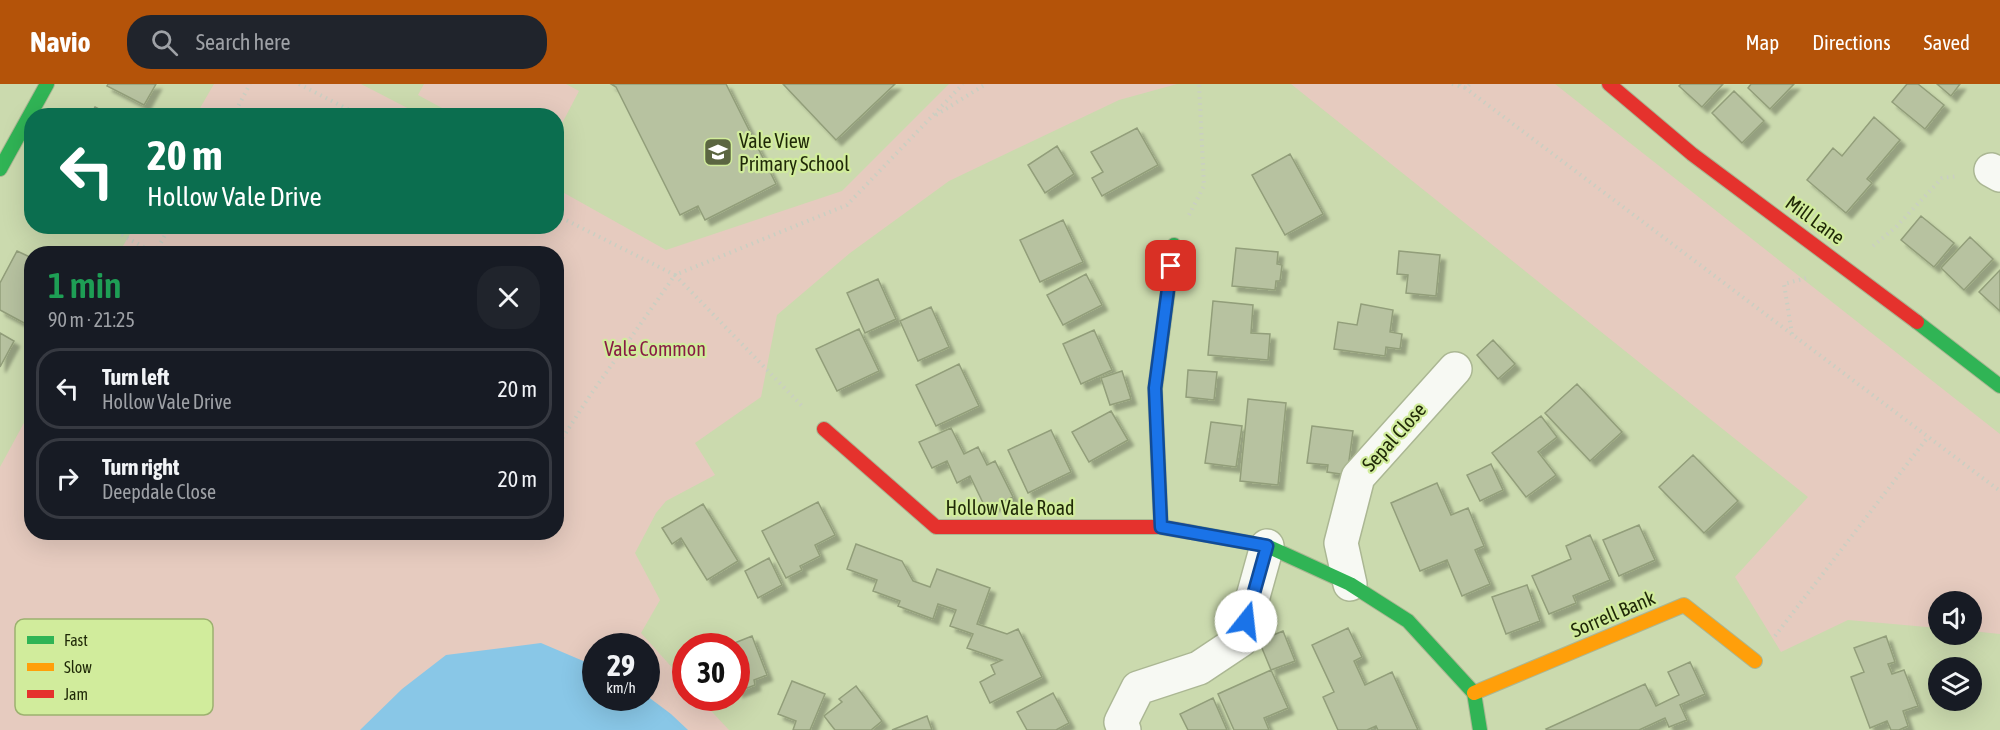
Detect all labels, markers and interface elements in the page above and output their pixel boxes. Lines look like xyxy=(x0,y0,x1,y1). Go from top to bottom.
search box xyxy=(127,15,547,69)
text: Navio xyxy=(30,26,91,58)
icon: search xyxy=(148,26,181,59)
text: Search here xyxy=(196,29,291,55)
text: Map xyxy=(1745,30,1779,54)
text: Directions xyxy=(1812,30,1891,54)
text: Saved xyxy=(1924,30,1970,54)
place label: Vale View Primary School xyxy=(739,129,850,175)
text: 20 m xyxy=(147,131,222,179)
icon: left xyxy=(48,132,126,210)
school or university icon: Vale View Primary School xyxy=(702,136,734,168)
text: Hollow Vale Drive xyxy=(147,181,322,212)
street label: Mill Lane xyxy=(1781,191,1849,249)
pin xyxy=(1145,240,1196,291)
icon: arrive xyxy=(1154,249,1187,282)
text: 1 min xyxy=(48,264,122,306)
button: close xyxy=(477,266,540,329)
text: 90 m · 21:25 xyxy=(48,308,135,331)
park label: Vale Common xyxy=(604,337,706,360)
text: Turn left xyxy=(102,364,169,390)
icon: left xyxy=(51,372,84,405)
text: 20 m xyxy=(497,376,537,402)
text: Hollow Vale Drive xyxy=(102,390,232,413)
street label: Sepal Close xyxy=(1357,398,1430,476)
text: Turn right xyxy=(102,454,179,480)
icon: right xyxy=(51,462,84,495)
text: 20 m xyxy=(497,466,537,492)
text: Deepdale Close xyxy=(102,480,216,503)
street label: Hollow Vale Road xyxy=(946,496,1074,519)
street label: Sorrell Bank xyxy=(1567,585,1659,642)
position arrow xyxy=(1214,589,1278,653)
map controls xyxy=(1928,591,1982,711)
button: sound xyxy=(1928,591,1982,645)
legend xyxy=(15,619,213,715)
text: Fast xyxy=(64,631,88,649)
speed limit sign: 30 xyxy=(672,633,750,711)
text: 29 xyxy=(607,648,635,682)
button: layers xyxy=(1928,657,1982,711)
text: Slow xyxy=(64,658,92,676)
text: km/h xyxy=(606,679,636,696)
text: Jam xyxy=(64,685,88,703)

